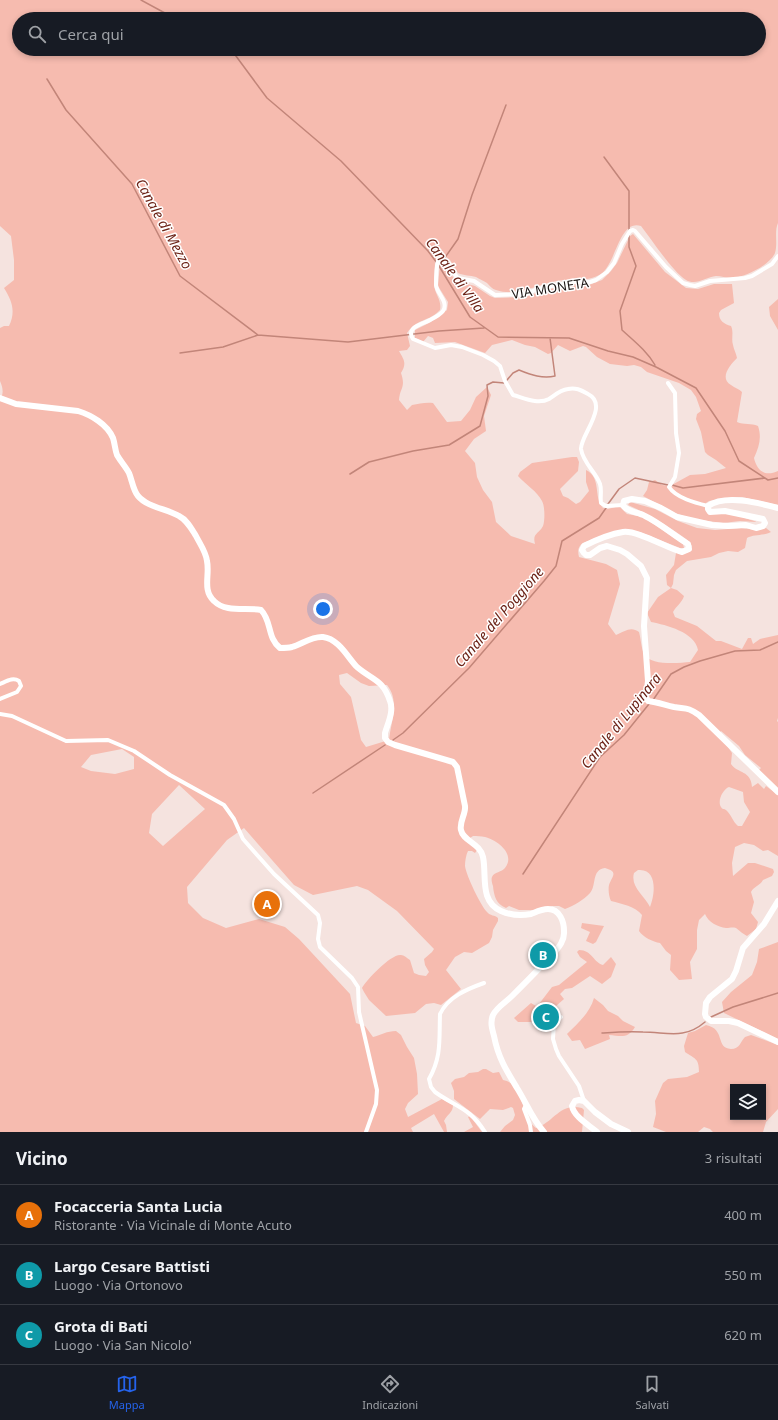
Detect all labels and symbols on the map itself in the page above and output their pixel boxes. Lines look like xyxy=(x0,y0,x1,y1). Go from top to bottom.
water label: Canale di Mezzo xyxy=(132,175,197,273)
water label: Canale di Villa xyxy=(422,233,489,316)
street label: VIA MONETA xyxy=(510,273,590,303)
water label: Canale del Poggione xyxy=(450,562,548,671)
your location xyxy=(313,599,333,619)
water label: Canale di Lupinara xyxy=(576,669,665,772)
pin: A xyxy=(254,889,280,919)
pin: B xyxy=(530,940,556,970)
pin: C xyxy=(533,1002,559,1032)

